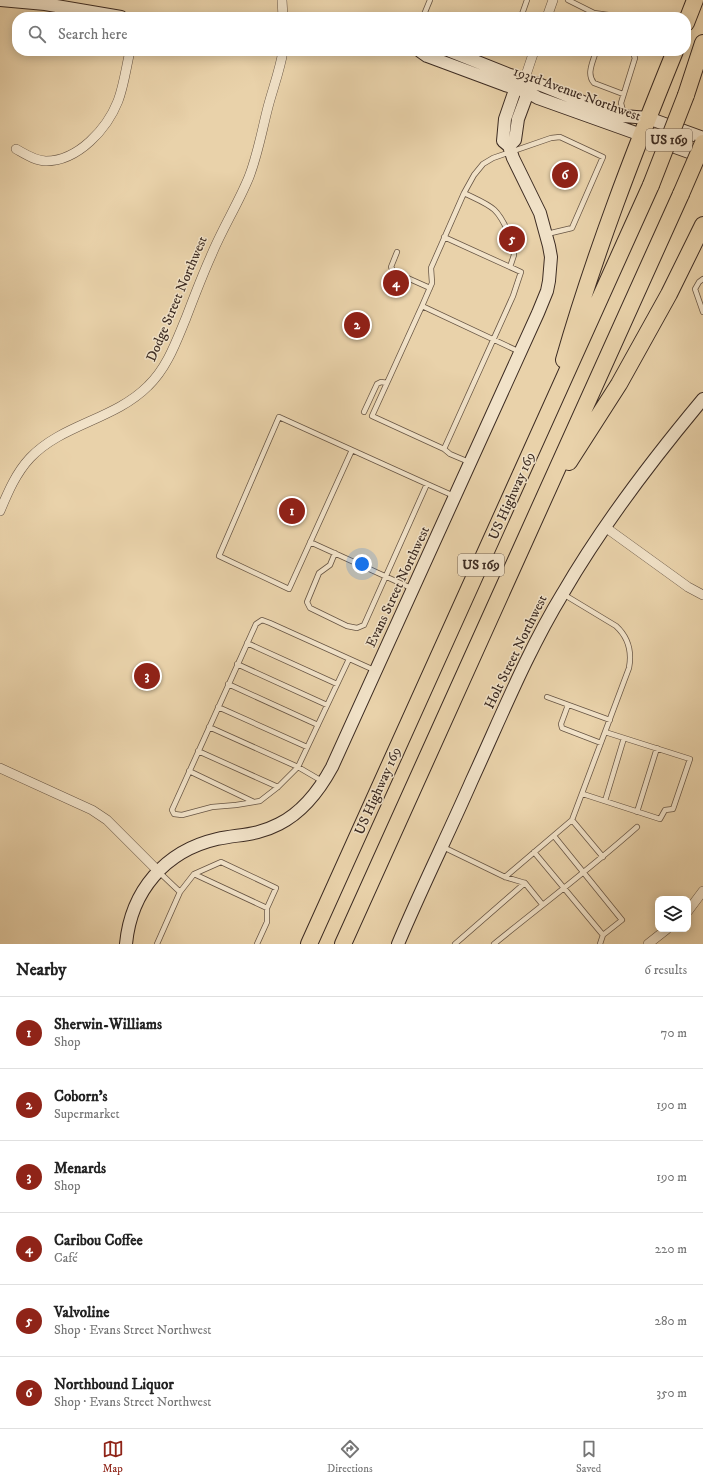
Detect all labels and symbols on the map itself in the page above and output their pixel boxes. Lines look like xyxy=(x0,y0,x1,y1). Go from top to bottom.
street label: 193rd Avenue Northwest xyxy=(511,63,644,126)
road number: US 169 xyxy=(646,129,692,151)
pin: 6 xyxy=(552,160,578,190)
pin: 5 xyxy=(499,224,525,254)
street label: Dodge Street Northwest xyxy=(142,233,212,365)
pin: 4 xyxy=(383,268,409,298)
pin: 2 xyxy=(344,310,370,340)
street label: US Highway 169 xyxy=(485,449,539,543)
pin: 1 xyxy=(279,496,305,526)
street label: Evans Street Northwest xyxy=(362,523,434,650)
your location xyxy=(352,554,372,574)
road number: US 169 xyxy=(458,554,504,576)
street label: Holt Street Northwest xyxy=(481,591,552,712)
pin: 3 xyxy=(134,661,160,691)
street label: US Highway 169 xyxy=(351,744,405,838)

